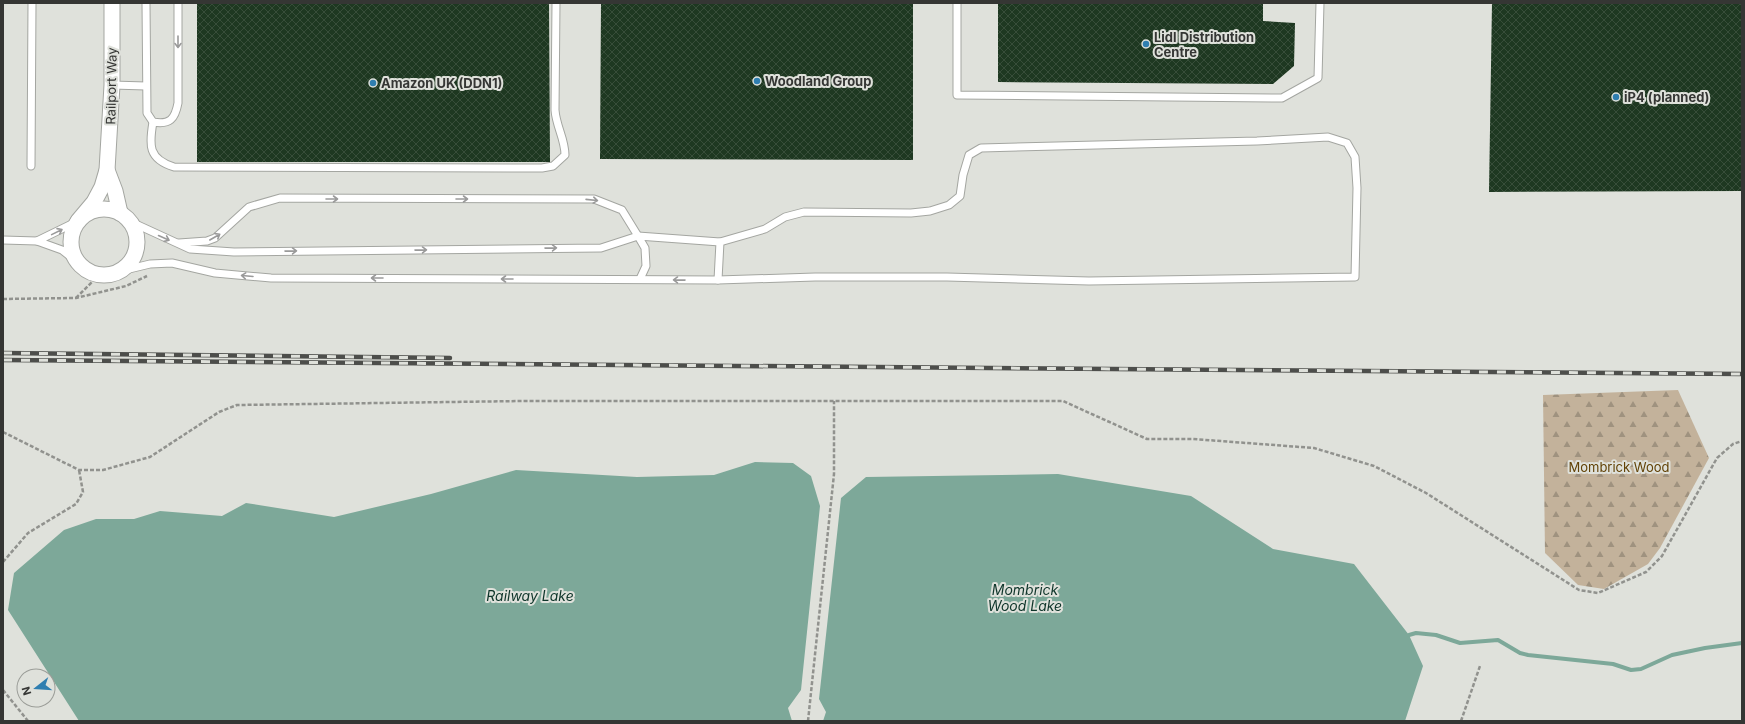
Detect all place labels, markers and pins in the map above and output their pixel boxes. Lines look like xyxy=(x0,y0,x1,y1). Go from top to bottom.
place label: Lidl Distribution Centre xyxy=(1154,29,1254,60)
marker: Lidl Distribution Centre xyxy=(1141,39,1151,49)
place label: Woodland Group xyxy=(765,73,871,89)
place label: Amazon UK (DDN1) xyxy=(381,75,502,91)
marker: Woodland Group xyxy=(752,76,762,86)
marker: Amazon UK (DDN1) xyxy=(368,78,378,88)
place label: iP4 (planned) xyxy=(1624,89,1709,105)
marker: iP4 (planned) xyxy=(1611,92,1621,102)

